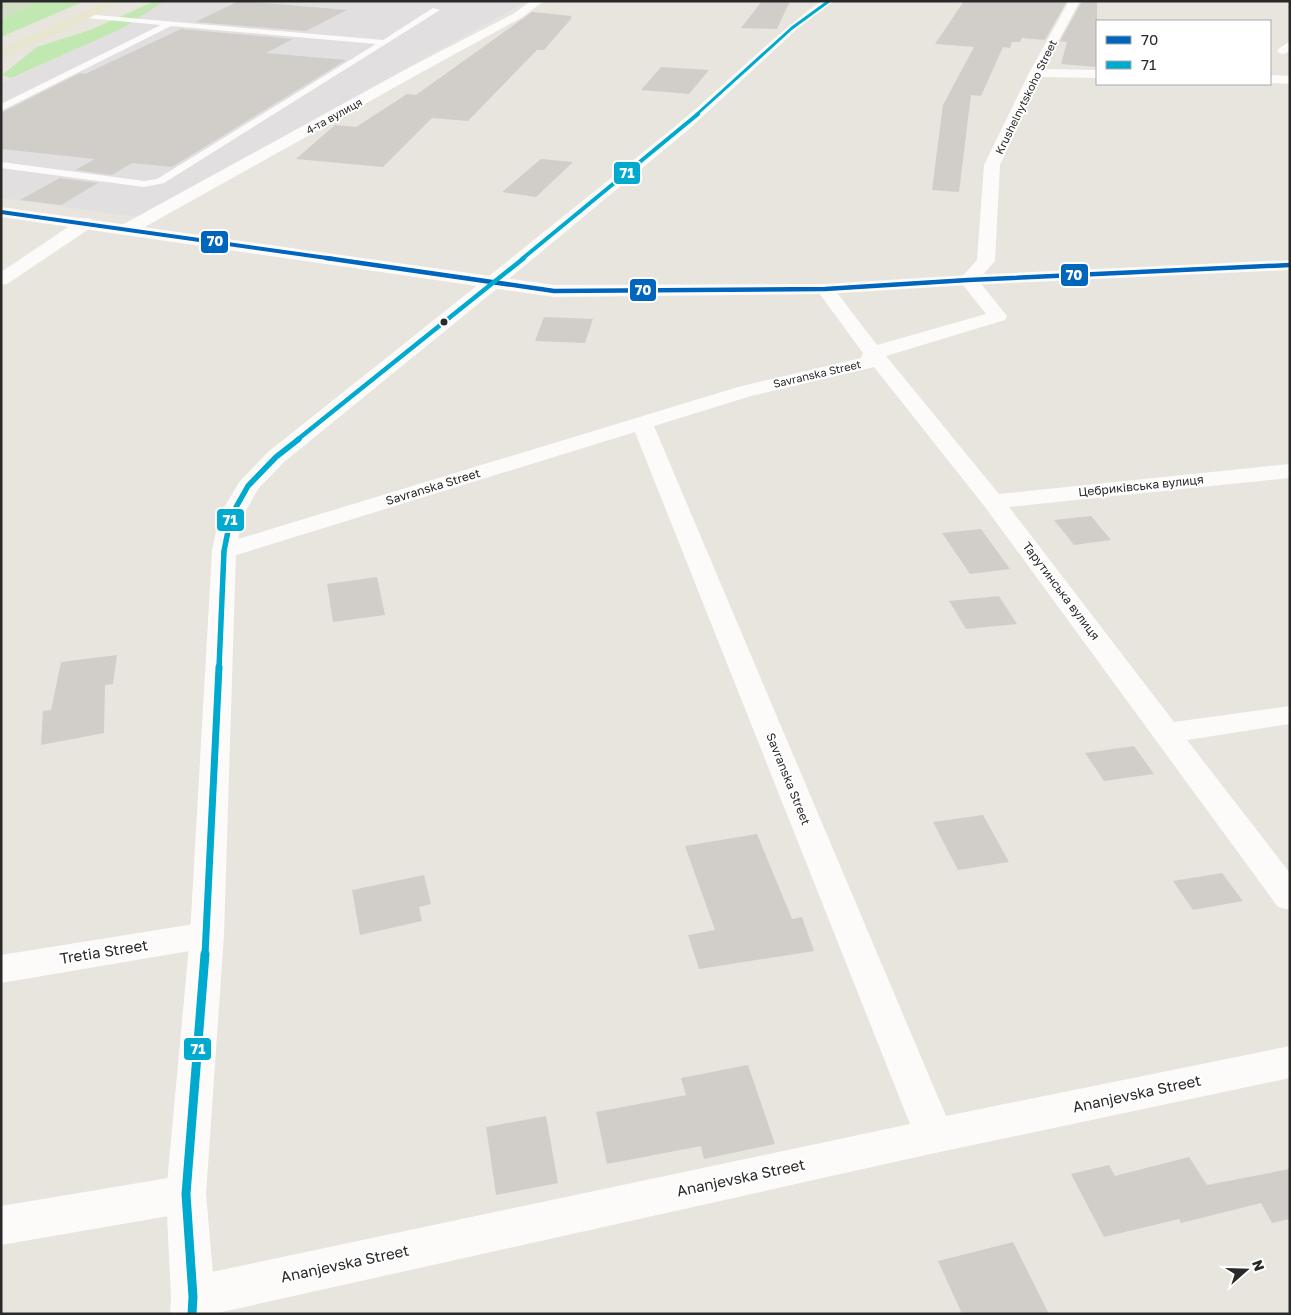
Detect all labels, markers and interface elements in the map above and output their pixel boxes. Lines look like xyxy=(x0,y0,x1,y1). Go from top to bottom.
legend xyxy=(1096,20,1271,85)
text: 70 xyxy=(1141,30,1158,48)
street label: Krushelnytskoho Street xyxy=(992,37,1059,156)
text: 71 xyxy=(1141,55,1156,73)
street label: 4-та вулиця xyxy=(303,95,364,136)
line badge: 71 xyxy=(613,161,641,185)
text: 71 xyxy=(620,164,634,181)
line badge: 70 xyxy=(200,230,229,254)
text: 70 xyxy=(207,232,223,249)
line badge: 70 xyxy=(1060,263,1089,287)
text: 70 xyxy=(1066,266,1082,283)
line badge: 70 xyxy=(629,278,657,302)
text: 70 xyxy=(635,281,651,298)
unlabelled marker xyxy=(439,317,449,327)
street label: Savranska Street xyxy=(772,357,862,390)
street label: Savranska Street xyxy=(384,465,482,508)
street label: Цебриківська вулиця xyxy=(1078,471,1204,500)
line badge: 71 xyxy=(216,508,245,532)
text: 71 xyxy=(223,511,237,528)
street label: Тарутинська вулиця xyxy=(1020,539,1103,643)
street label: Savranska Street xyxy=(763,731,814,827)
street label: Tretia Street xyxy=(58,935,149,967)
line badge: 71 xyxy=(183,1037,212,1061)
text: 71 xyxy=(191,1040,205,1057)
street label: Ananjevska Street xyxy=(1071,1071,1203,1115)
street label: Ananjevska Street xyxy=(675,1155,807,1199)
street label: Ananjevska Street xyxy=(279,1241,411,1285)
north arrow xyxy=(1221,1245,1271,1295)
text: N xyxy=(1249,1257,1268,1273)

